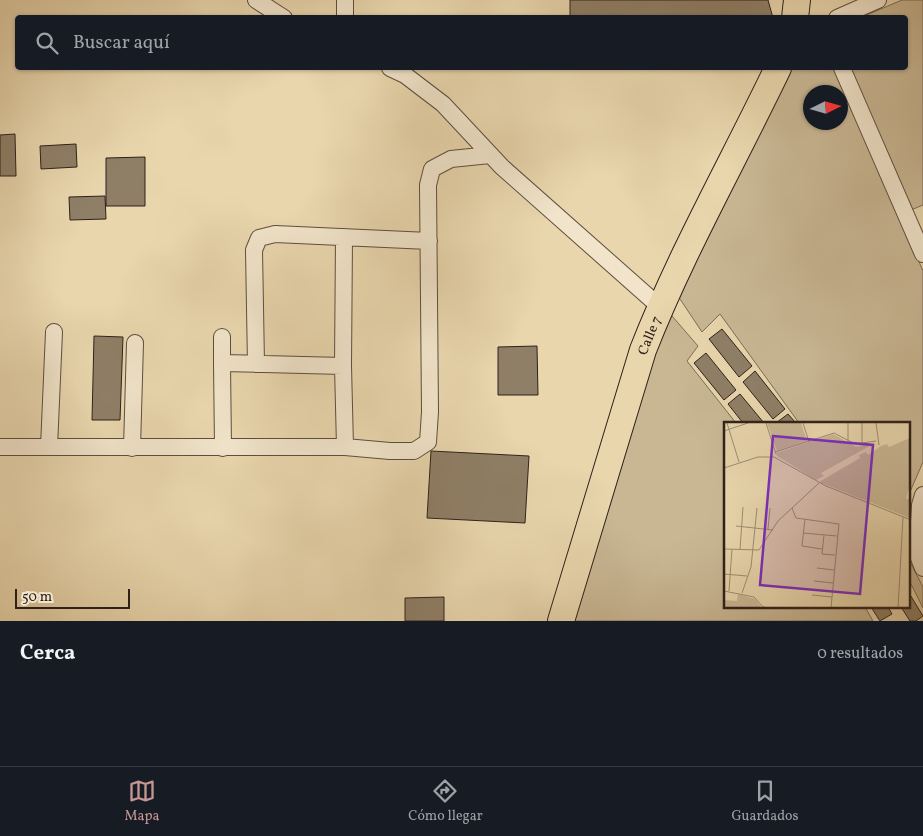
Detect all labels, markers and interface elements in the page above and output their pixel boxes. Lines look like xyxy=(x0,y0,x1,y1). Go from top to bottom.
search box xyxy=(15,15,908,70)
icon: search xyxy=(33,29,61,57)
text: Buscar aquí xyxy=(73,30,170,56)
north arrow xyxy=(803,85,848,130)
street label: Calle 7 xyxy=(634,313,667,358)
inset map xyxy=(724,422,910,608)
scale bar xyxy=(15,586,130,609)
text: 50 m xyxy=(22,588,52,607)
text: Cerca xyxy=(20,639,75,668)
text: 0 resultados xyxy=(817,643,903,665)
tab: Mapa xyxy=(124,777,159,826)
tab: Cómo llegar xyxy=(408,777,483,826)
tab: Guardados xyxy=(731,777,799,826)

